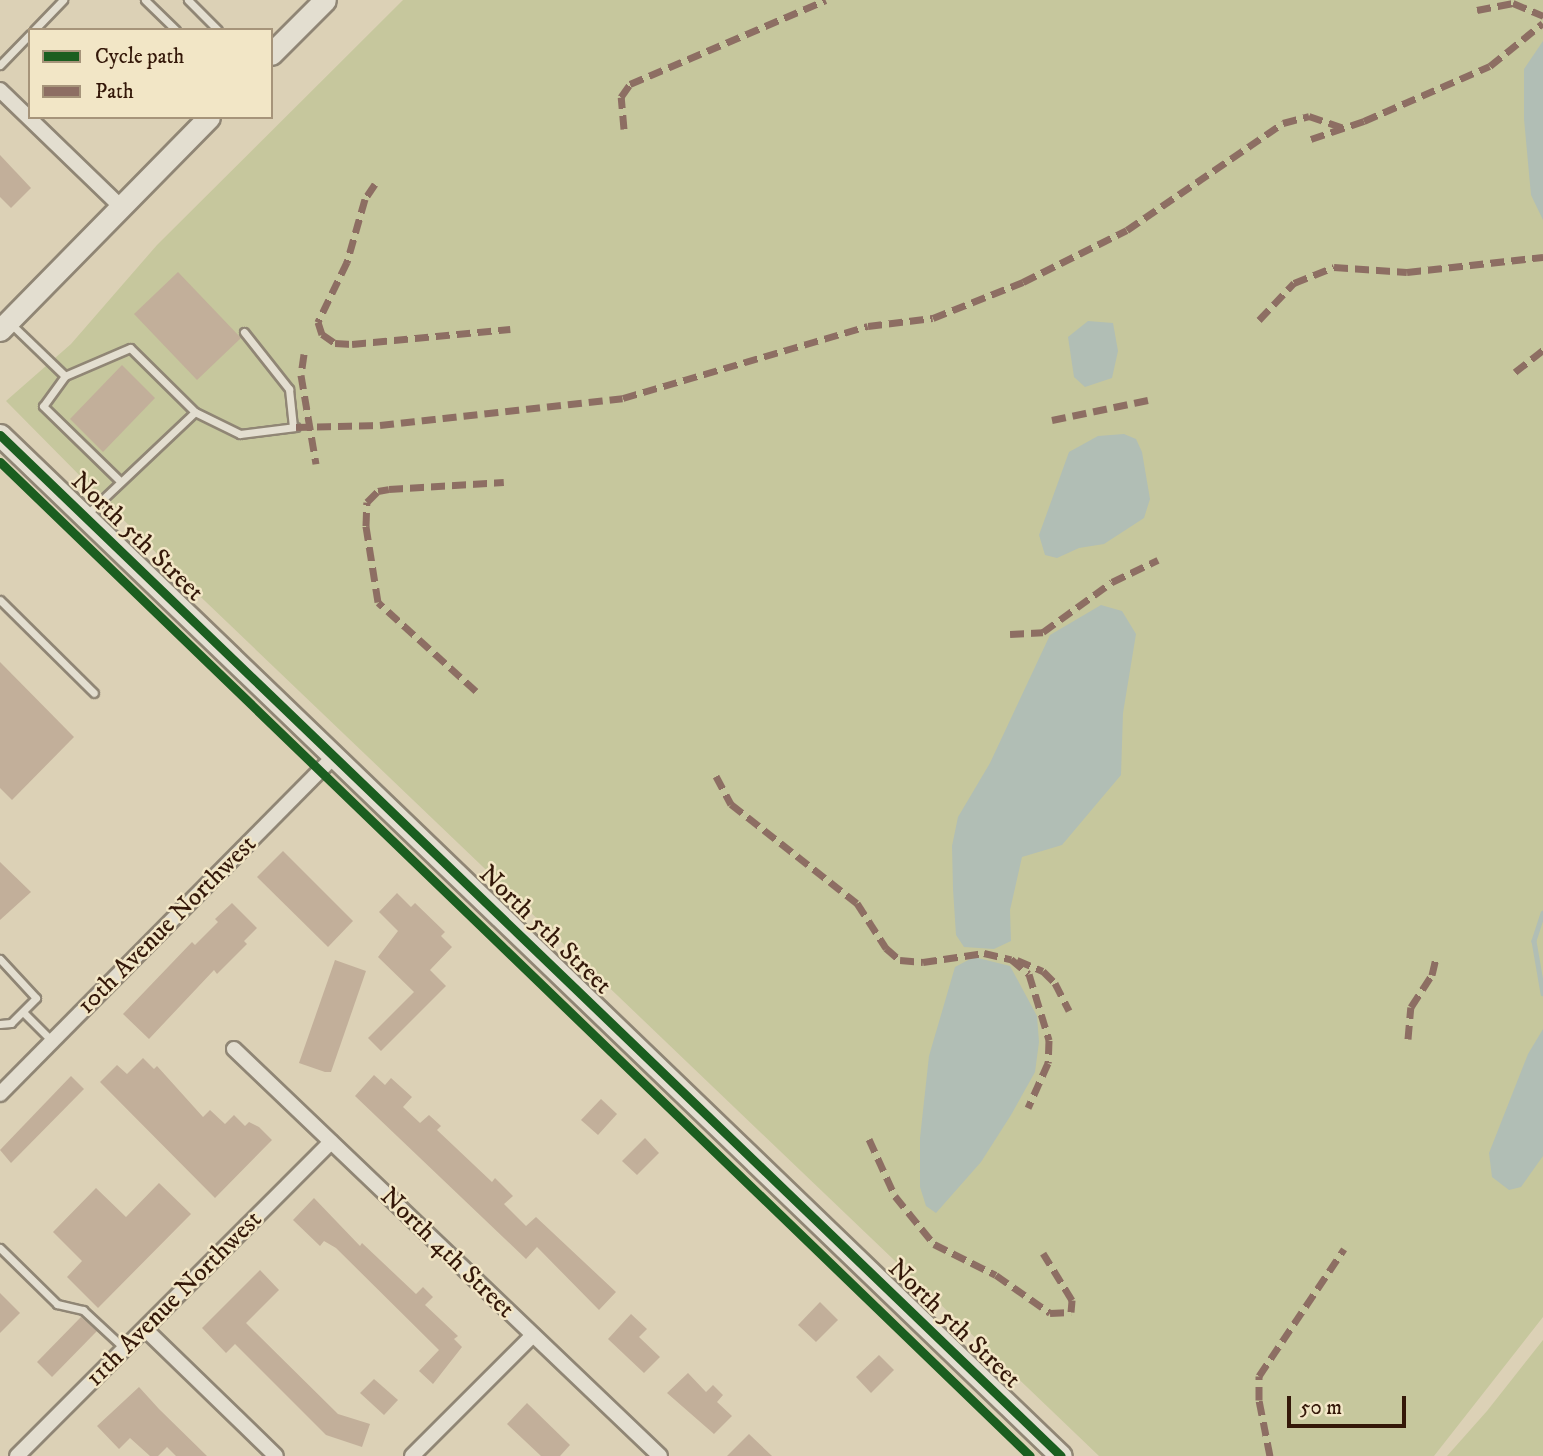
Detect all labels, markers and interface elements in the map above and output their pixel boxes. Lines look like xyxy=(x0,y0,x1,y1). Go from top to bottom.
legend xyxy=(28,28,273,119)
text: Cycle path xyxy=(95,44,184,70)
text: Path xyxy=(95,79,134,105)
street label: North 5th Street xyxy=(64,466,210,608)
street label: 10th Avenue Northwest xyxy=(71,829,263,1021)
street label: North 5th Street xyxy=(472,859,618,1001)
street label: North 4th Street xyxy=(373,1181,521,1325)
street label: 11th Avenue Northwest xyxy=(79,1204,269,1394)
street label: North 5th Street xyxy=(881,1253,1027,1395)
scale bar xyxy=(1291,1382,1410,1426)
text: 50 m xyxy=(1300,1395,1342,1421)

